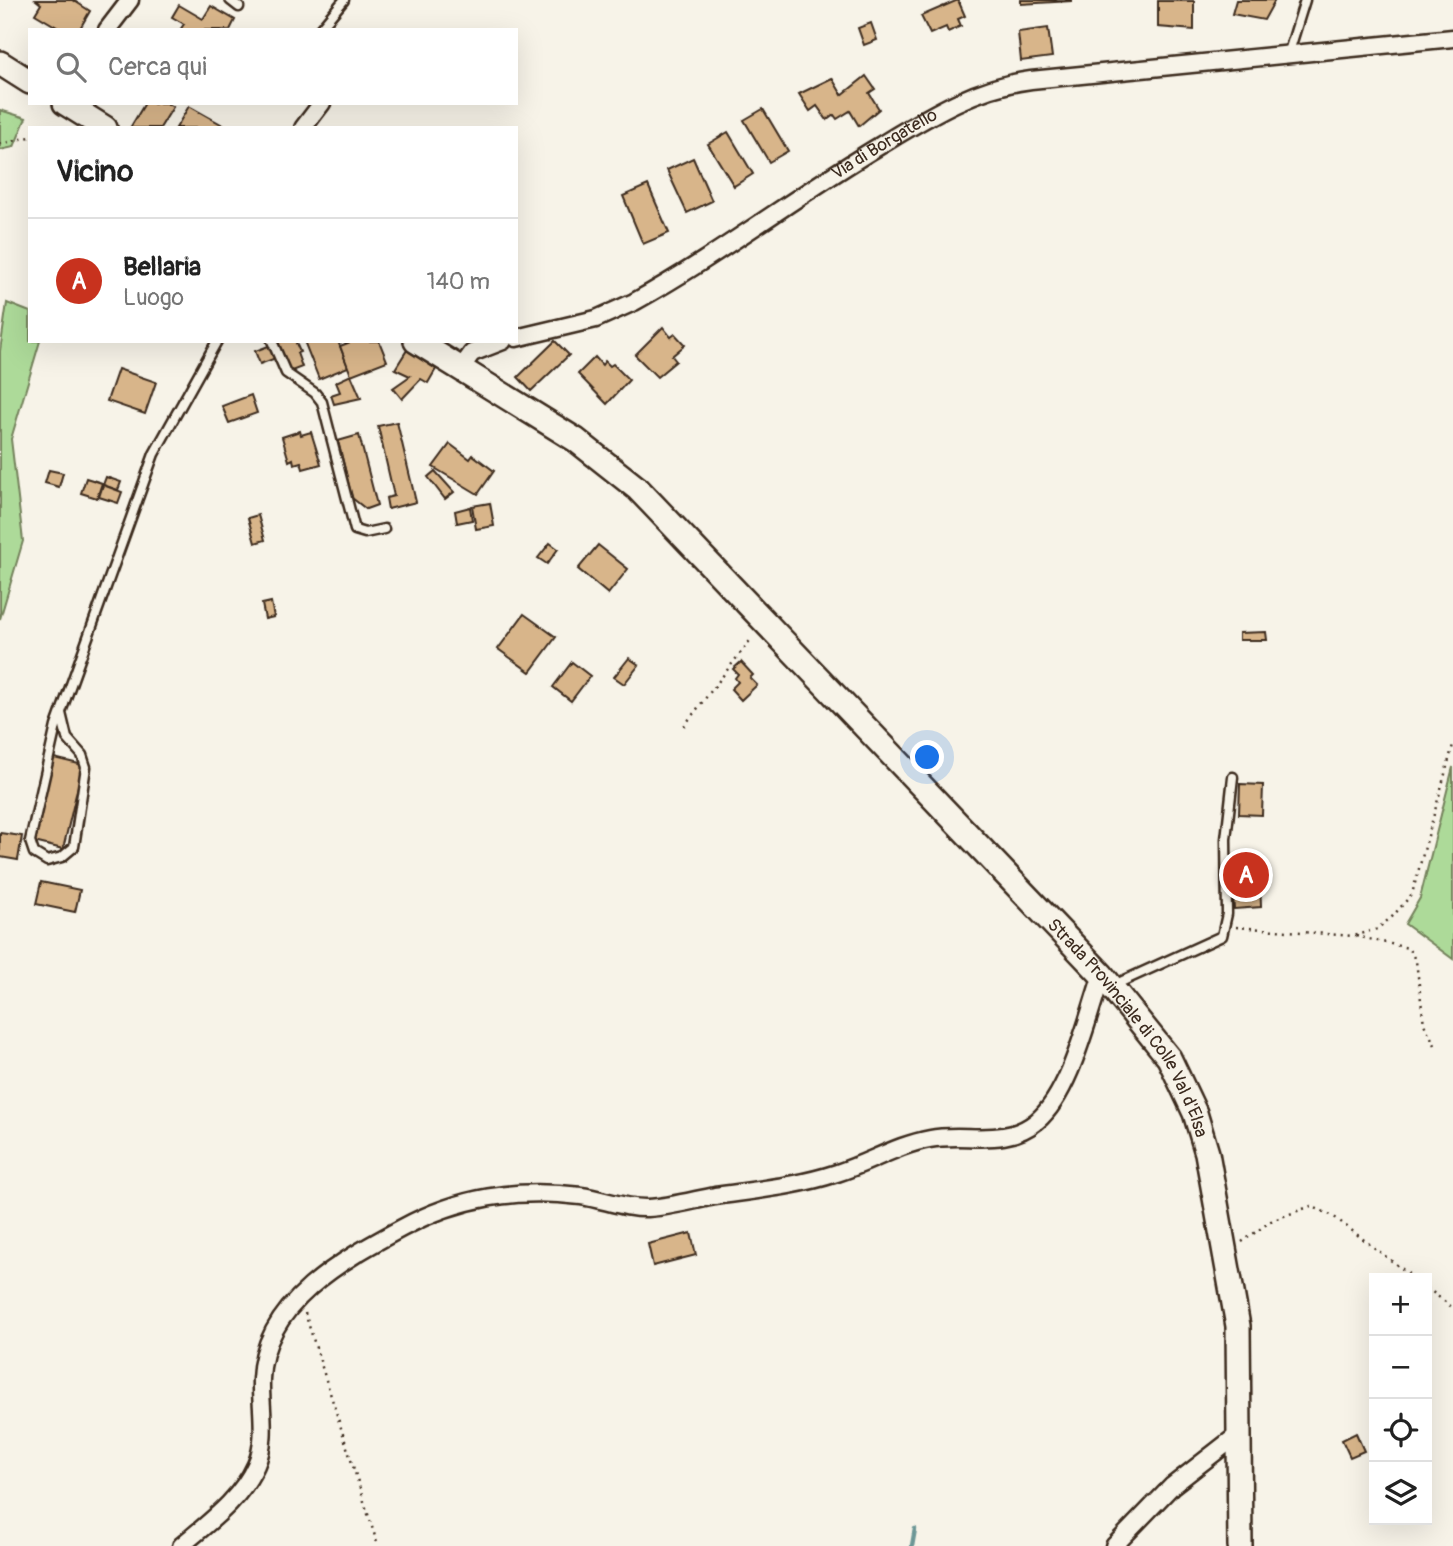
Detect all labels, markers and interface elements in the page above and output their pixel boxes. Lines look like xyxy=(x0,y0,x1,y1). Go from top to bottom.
search box xyxy=(28,28,518,105)
icon: search xyxy=(52,48,90,86)
text: Cerca qui xyxy=(108,51,207,83)
street label: Via di Borgatello xyxy=(827,103,941,185)
text: Vicino xyxy=(56,153,133,190)
text: Bellaria xyxy=(123,251,201,283)
text: A xyxy=(72,267,86,296)
text: 140 m xyxy=(427,267,490,296)
text: Luogo xyxy=(123,283,184,312)
your location xyxy=(910,740,944,774)
pin: A xyxy=(1223,849,1269,901)
street label: Strada Provinciale di Colle Val d'Elsa xyxy=(1042,913,1213,1140)
map controls xyxy=(1369,1273,1432,1525)
button: + xyxy=(1369,1273,1432,1336)
button: − xyxy=(1369,1336,1432,1399)
button: locate xyxy=(1369,1399,1432,1462)
button: layers xyxy=(1369,1462,1432,1525)

